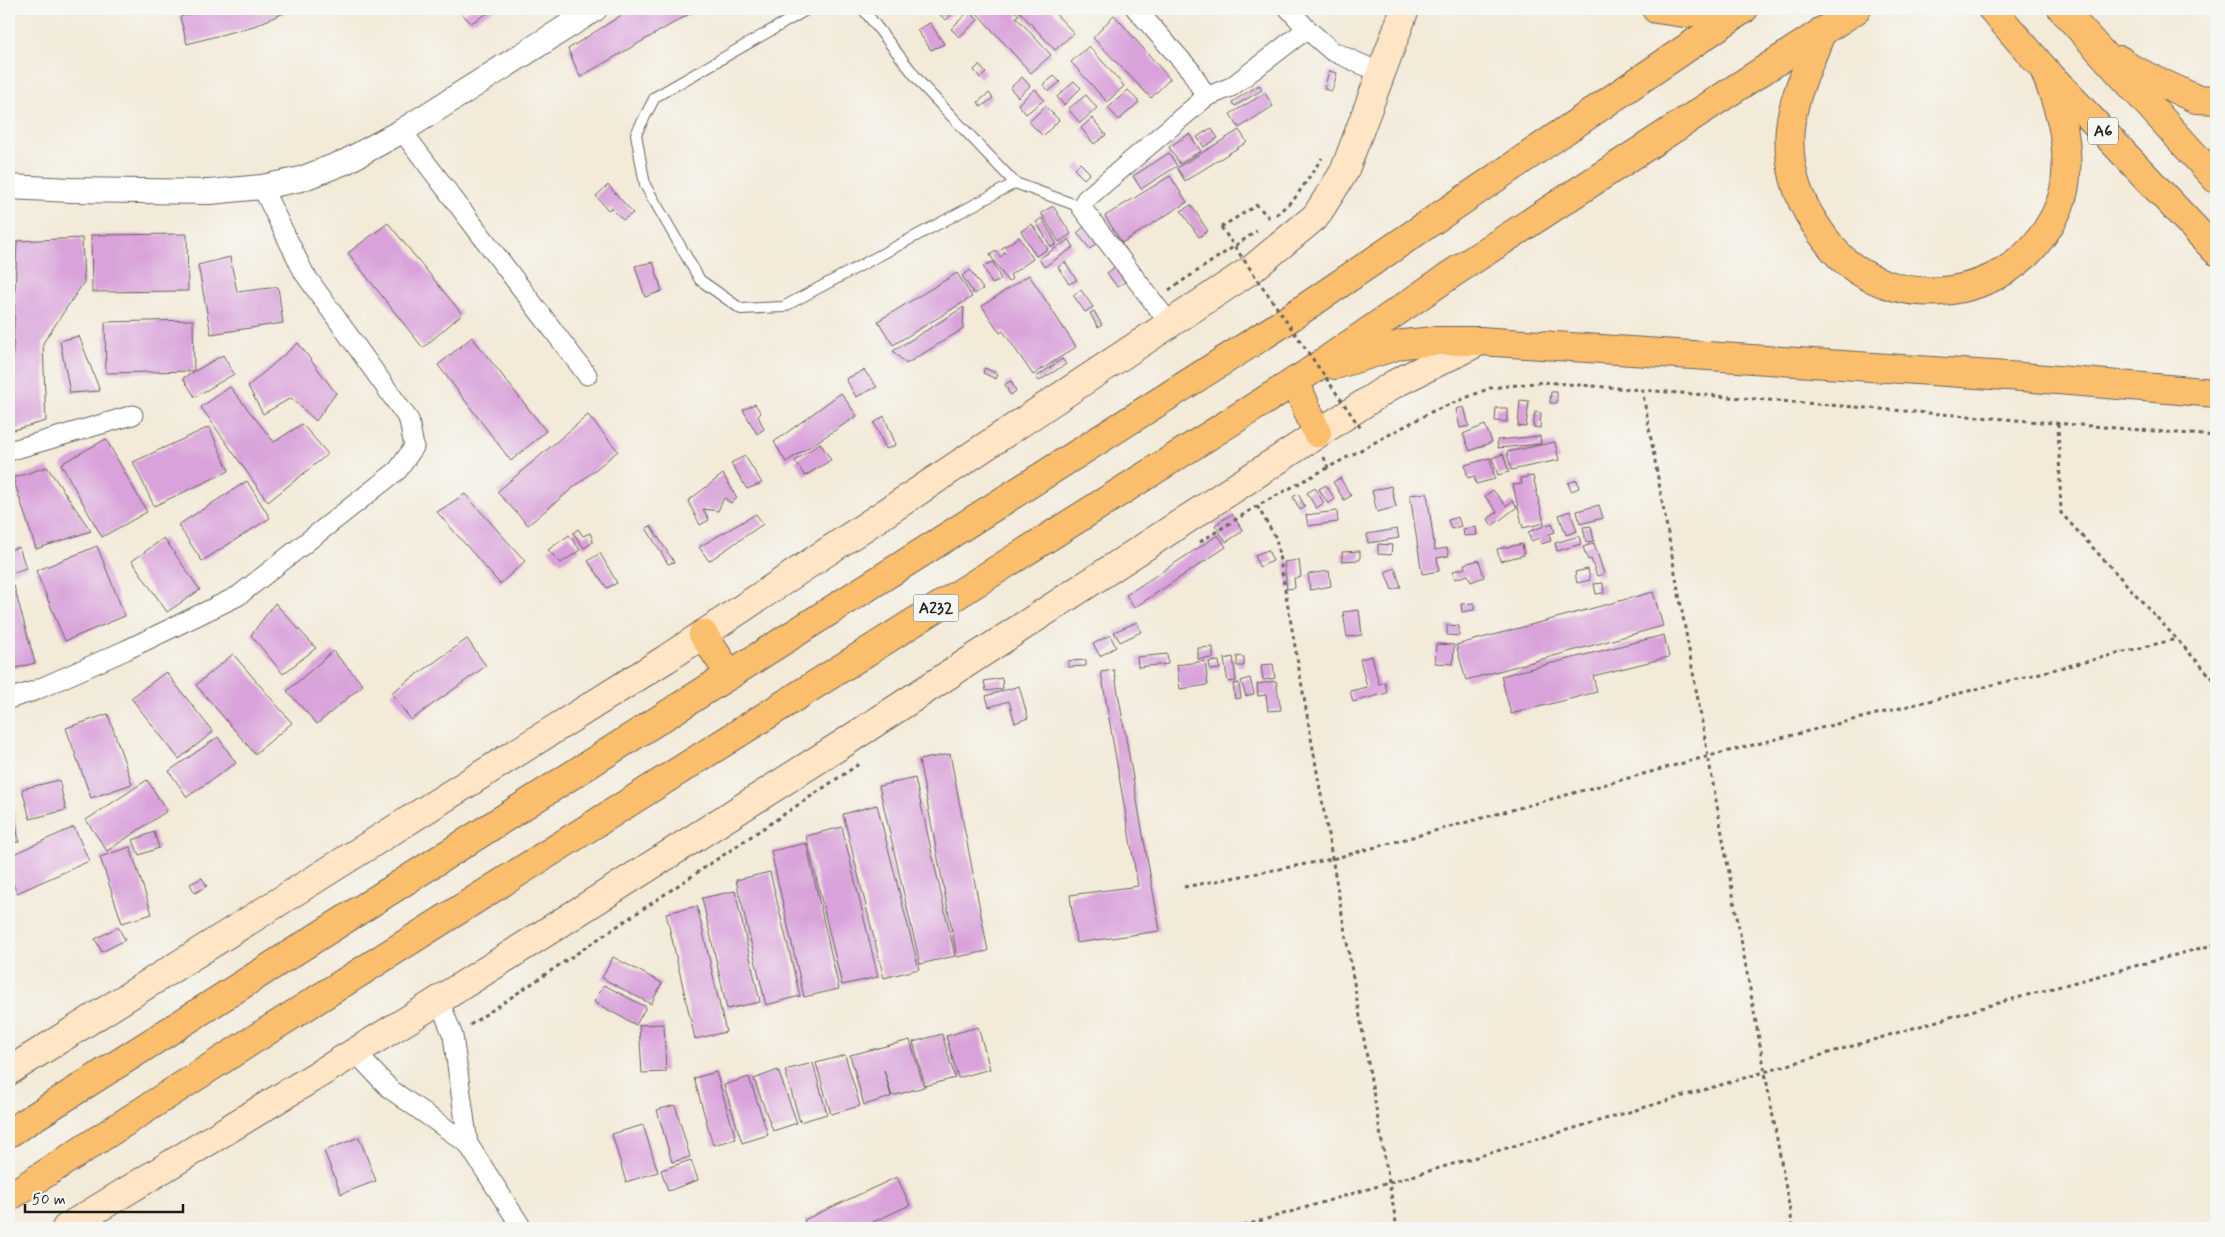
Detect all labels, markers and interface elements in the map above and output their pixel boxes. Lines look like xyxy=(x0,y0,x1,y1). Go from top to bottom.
road number: A6 xyxy=(2088,118,2118,144)
road number: A232 xyxy=(914,594,958,622)
scale bar xyxy=(25,1182,182,1214)
text: 50 m xyxy=(32,1190,66,1210)

